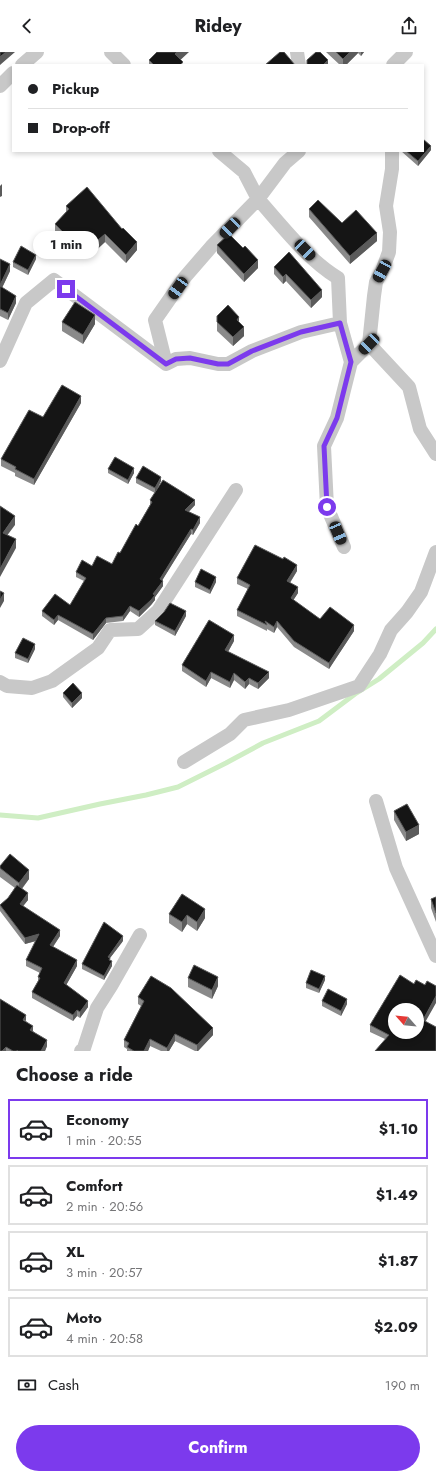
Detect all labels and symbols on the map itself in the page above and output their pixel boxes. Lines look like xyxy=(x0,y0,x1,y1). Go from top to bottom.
car xyxy=(217,215,243,241)
callout: 1 min xyxy=(33,231,99,259)
car xyxy=(292,237,318,263)
car xyxy=(371,258,393,284)
car xyxy=(166,275,190,301)
route end xyxy=(57,280,75,298)
car xyxy=(356,331,382,357)
route start xyxy=(318,498,336,516)
car xyxy=(328,520,348,546)
north arrow xyxy=(388,1003,424,1039)

